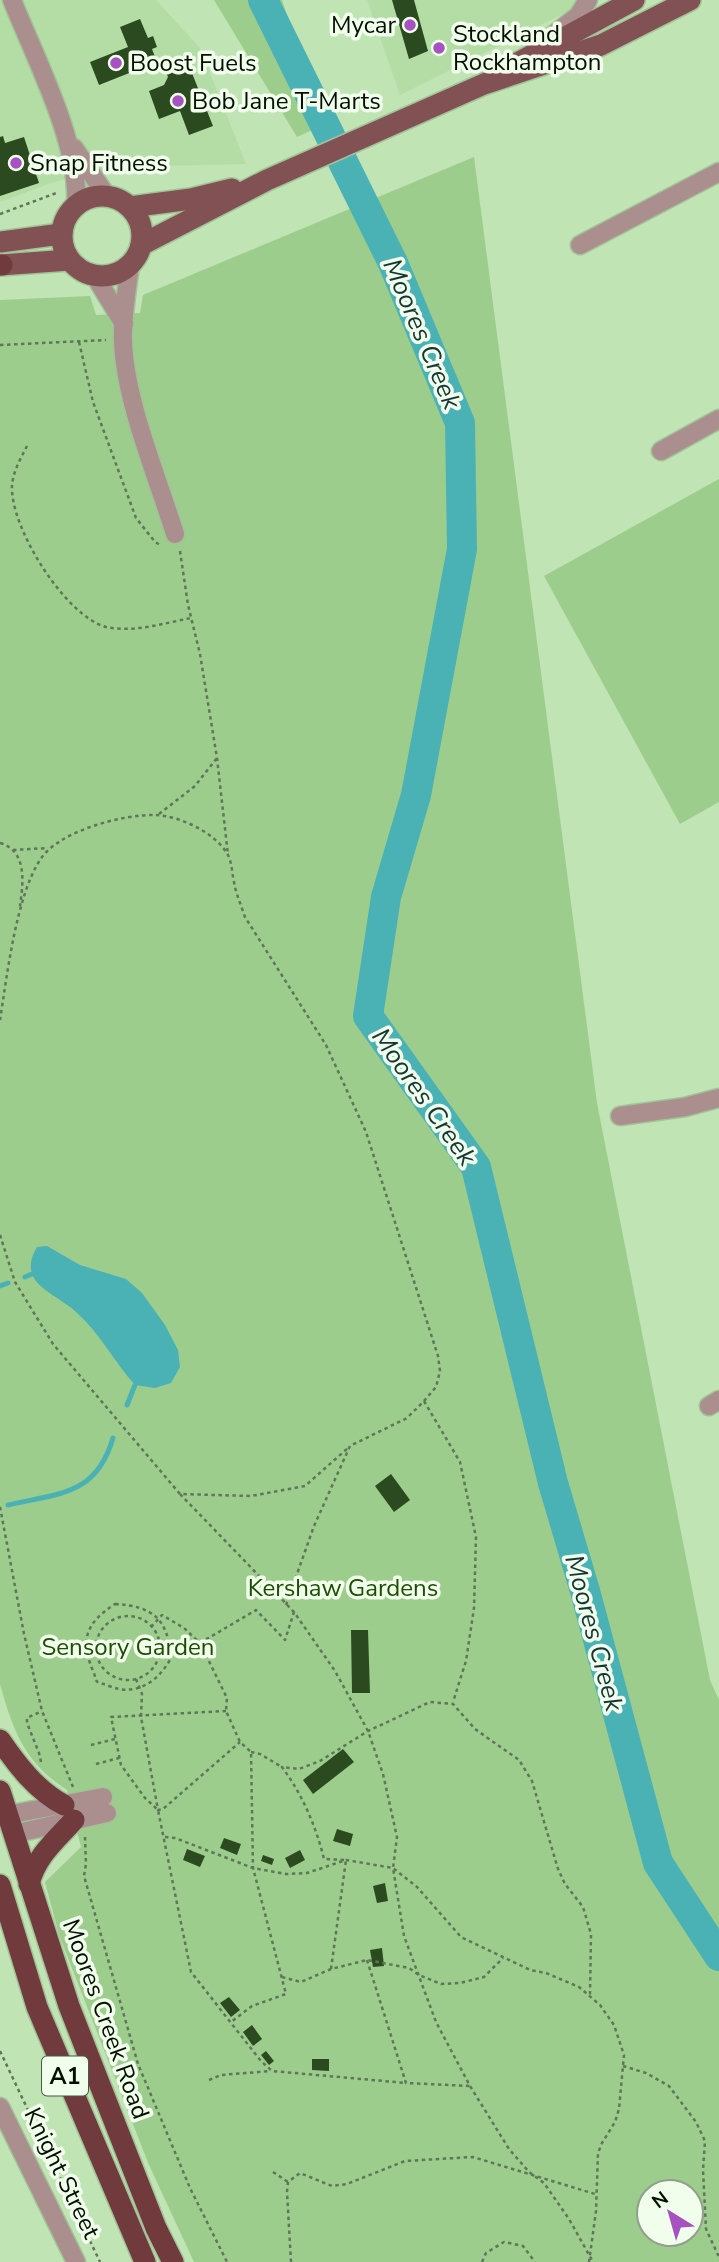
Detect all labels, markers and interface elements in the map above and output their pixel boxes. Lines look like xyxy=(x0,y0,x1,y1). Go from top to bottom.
place label: Mycar xyxy=(331,9,396,41)
marker: Mycar xyxy=(402,17,418,33)
place label: Stockland Rockhampton xyxy=(453,18,601,78)
marker: Stockland Rockhampton xyxy=(431,40,447,56)
place label: Boost Fuels xyxy=(130,47,257,79)
marker: Boost Fuels xyxy=(108,55,124,71)
place label: Bob Jane T-Marts xyxy=(192,85,381,117)
marker: Bob Jane T-Marts xyxy=(170,93,186,109)
place label: Snap Fitness xyxy=(30,147,168,179)
marker: Snap Fitness xyxy=(8,155,24,171)
water label: Moores Creek xyxy=(375,253,470,416)
water label: Moores Creek xyxy=(364,1021,485,1174)
water label: Moores Creek xyxy=(556,1551,632,1716)
park label: Kershaw Gardens xyxy=(248,1572,438,1604)
park label: Sensory Garden xyxy=(42,1631,214,1663)
street label: Moores Creek Road xyxy=(55,1915,157,2123)
road number: A1 xyxy=(42,2056,88,2096)
street label: Knight Street xyxy=(17,2102,108,2244)
north arrow xyxy=(635,2178,705,2248)
text: N xyxy=(647,2186,674,2215)

